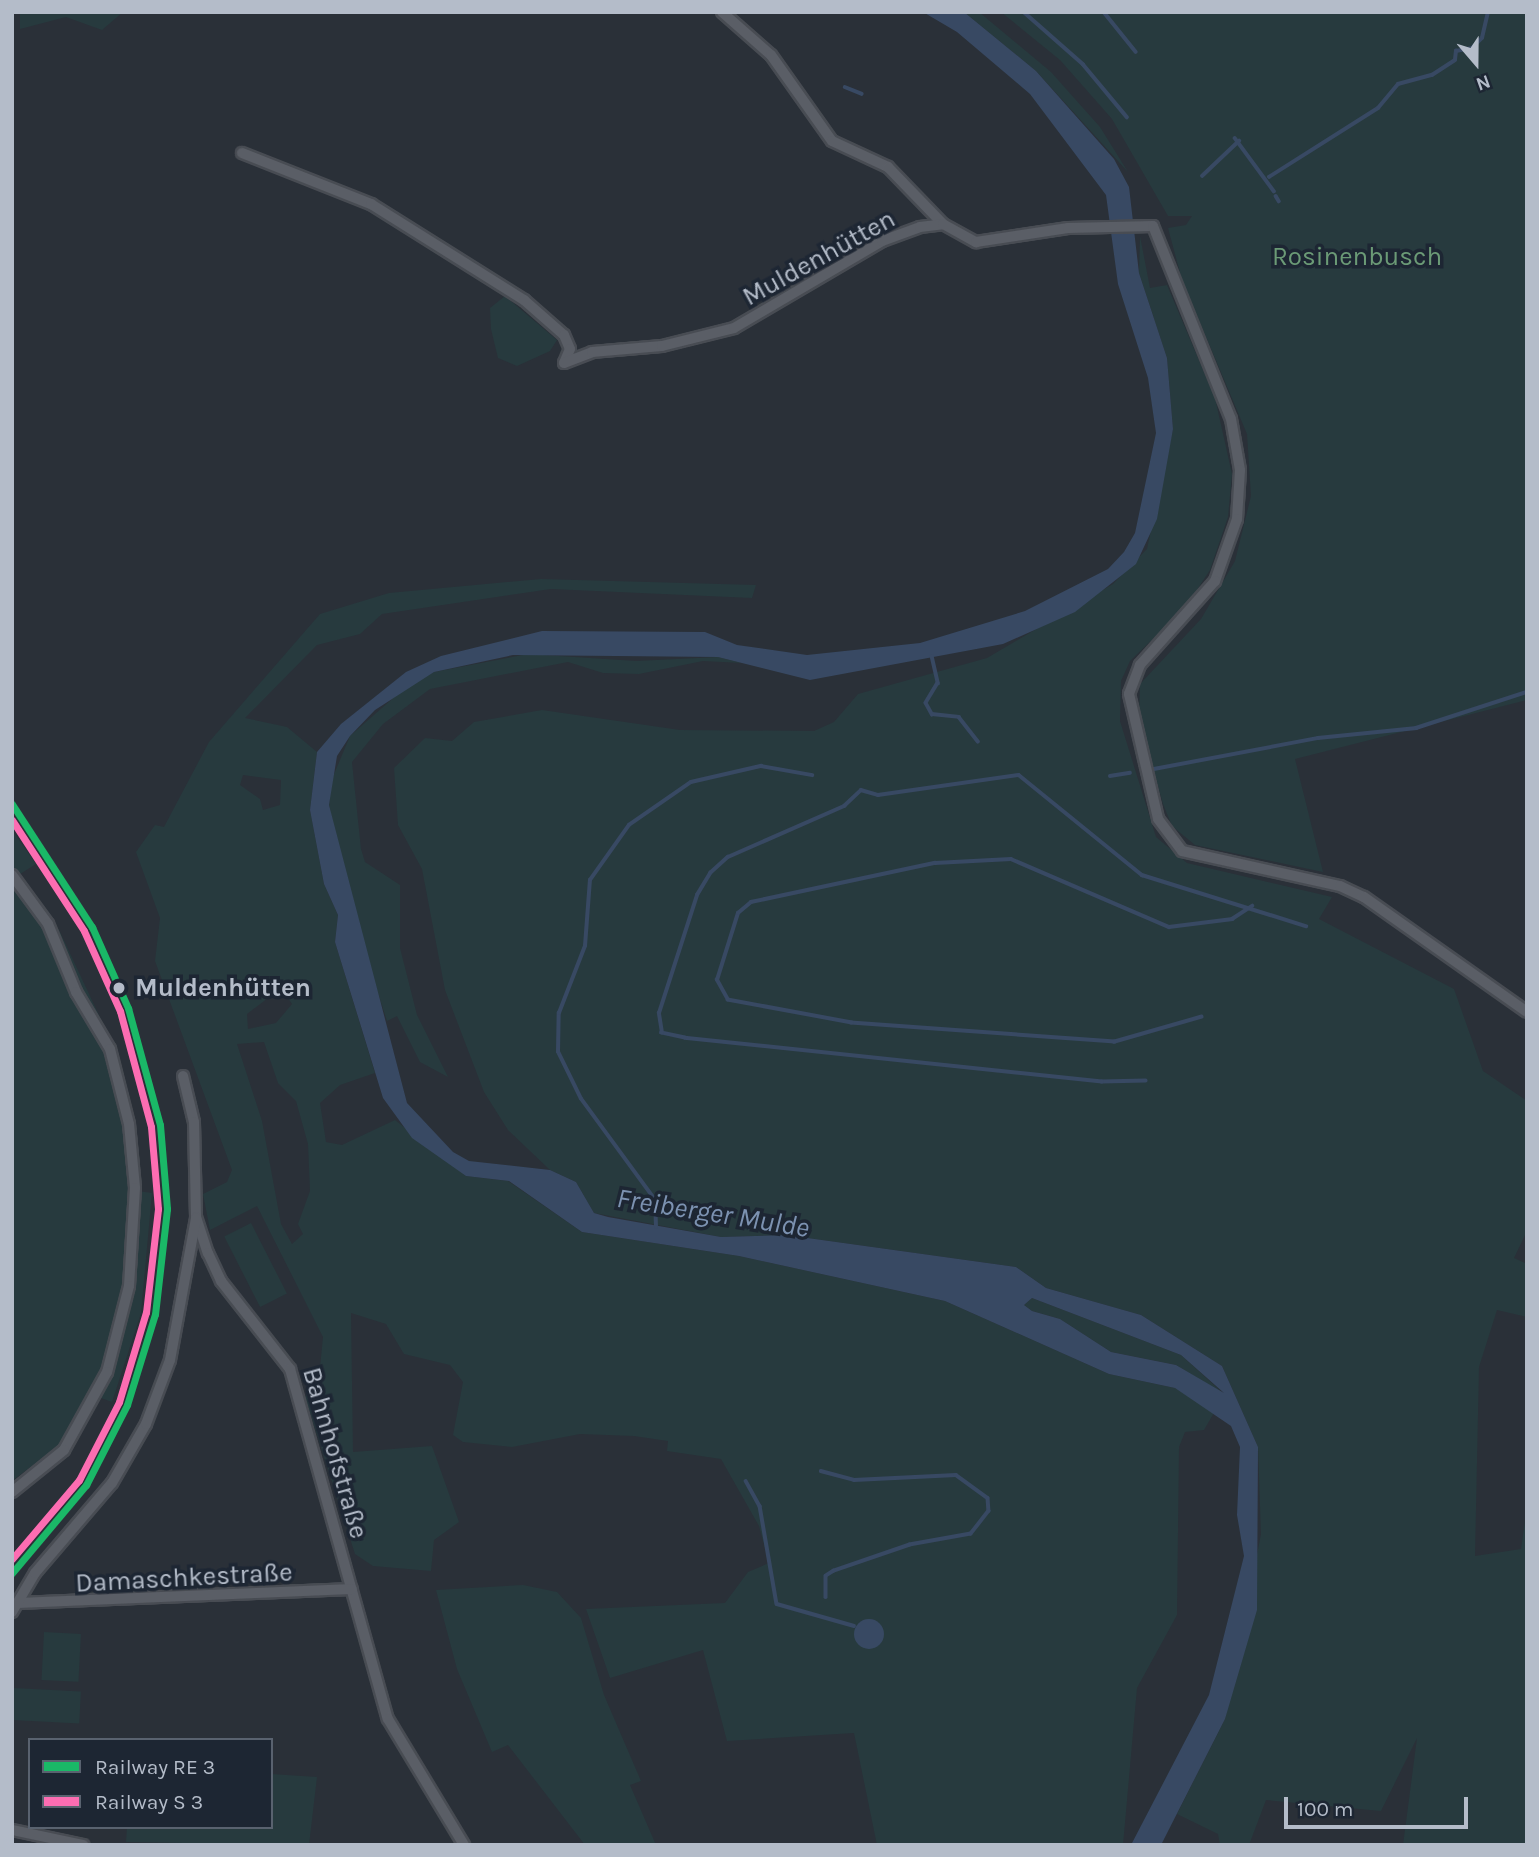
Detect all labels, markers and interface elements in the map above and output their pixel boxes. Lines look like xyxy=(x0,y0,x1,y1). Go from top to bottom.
north arrow xyxy=(1441,28,1511,98)
text: N xyxy=(1473,70,1493,95)
street label: Muldenhütten xyxy=(737,203,901,313)
park label: Rosinenbusch xyxy=(1272,241,1442,273)
place label: Muldenhütten xyxy=(135,972,311,1004)
marker: Muldenhütten xyxy=(109,978,129,998)
water label: Freiberger Mulde xyxy=(614,1181,812,1245)
street label: Bahnhofstraße xyxy=(296,1364,374,1542)
street label: Damaschkestraße xyxy=(75,1557,293,1599)
legend xyxy=(28,1738,273,1829)
text: Railway RE 3 xyxy=(95,1755,215,1779)
scale bar xyxy=(1287,1784,1471,1828)
text: Railway S 3 xyxy=(95,1790,203,1814)
text: 100 m xyxy=(1297,1797,1354,1821)

